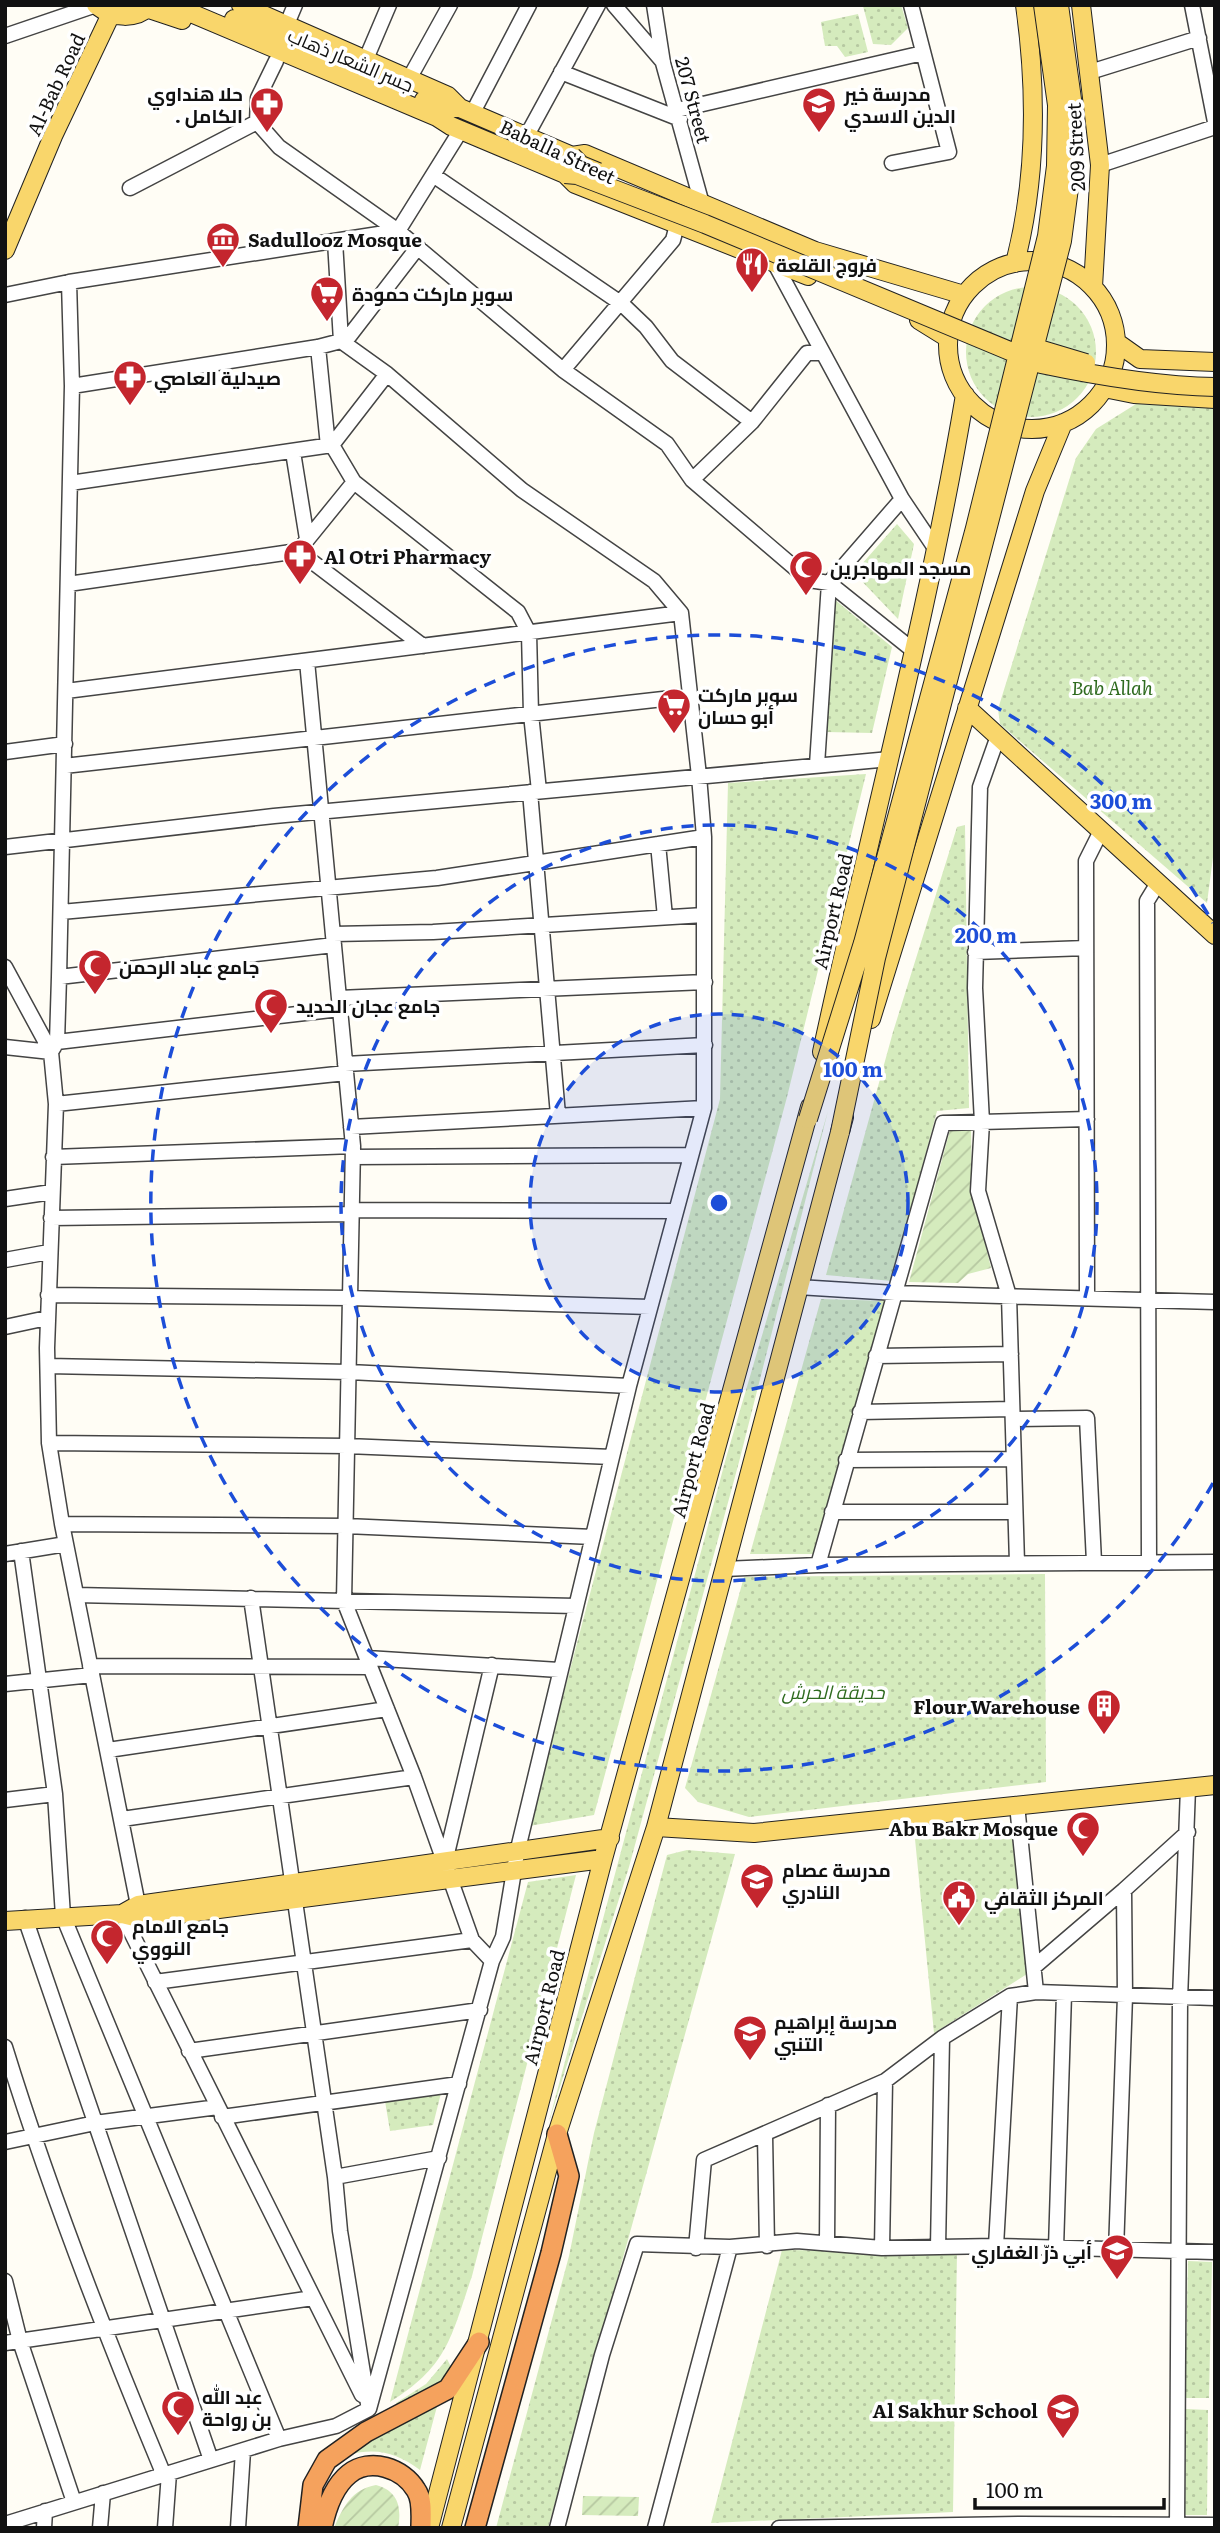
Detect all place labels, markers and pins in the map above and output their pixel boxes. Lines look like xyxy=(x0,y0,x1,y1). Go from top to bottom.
place label: حلا هنداوي . الكامل xyxy=(147,79,243,129)
place label: مدرسة خير الدين الاسدي xyxy=(843,79,956,132)
pharmacy icon: حلا هنداوي . الكامل xyxy=(248,85,286,134)
school or university icon: مدرسة خير الدين الاسدي xyxy=(800,85,838,134)
museum icon: Sadullooz Mosque xyxy=(204,220,242,269)
place label: Sadullooz Mosque xyxy=(248,225,422,253)
restaurant icon: فروج القلعة xyxy=(733,245,771,294)
place label: فروج القلعة xyxy=(776,250,877,279)
supermarket icon: سوبر ماركت حمودة xyxy=(308,274,346,323)
place label: سوبر ماركت حمودة xyxy=(352,279,513,307)
pharmacy icon: صيدلية العاصي xyxy=(111,358,149,407)
place label: صيدلية العاصي xyxy=(154,363,281,393)
pharmacy icon: Al Otri Pharmacy xyxy=(281,537,319,586)
place label: Al Otri Pharmacy xyxy=(324,542,492,570)
mosque icon: مسجد المهاجرين xyxy=(787,548,825,597)
place label: مسجد المهاجرين xyxy=(830,553,971,581)
place label: سوبر ماركت أبو حسان xyxy=(698,680,798,730)
supermarket icon: سوبر ماركت أبو حسان xyxy=(655,686,693,735)
mosque icon: جامع عباد الرحمن xyxy=(76,947,114,996)
place label: جامع عباد الرحمن xyxy=(119,952,260,981)
mosque icon: جامع عجان الحديد xyxy=(252,986,290,1035)
place label: جامع عجان الحديد xyxy=(296,991,440,1020)
centre of rings xyxy=(707,1191,731,1215)
building icon: Flour Warehouse xyxy=(1085,1687,1123,1736)
place label: Flour Warehouse xyxy=(913,1692,1080,1720)
mosque icon: Abu Bakr Mosque xyxy=(1064,1809,1102,1858)
place label: Abu Bakr Mosque xyxy=(889,1814,1058,1842)
place label: مدرسة عصام النادري xyxy=(782,1855,891,1908)
school or university icon: مدرسة عصام النادري xyxy=(738,1861,776,1910)
public building icon: المركز الثقافي xyxy=(940,1878,978,1927)
place label: المركز الثقافي xyxy=(984,1883,1104,1914)
place label: جامع الامام النووي xyxy=(132,1911,229,1964)
mosque icon: جامع الامام النووي xyxy=(88,1917,126,1966)
place label: مدرسة إبراهيم التنبي xyxy=(774,2007,897,2060)
school or university icon: مدرسة إبراهيم التنبي xyxy=(731,2013,769,2062)
school or university icon: أبي ذرّ الغفاري xyxy=(1098,2232,1136,2281)
place label: أبي ذرّ الغفاري xyxy=(971,2237,1092,2268)
place label: عبد الله بن رواحة xyxy=(202,2382,272,2432)
mosque icon: عبد الله بن رواحة xyxy=(159,2388,197,2437)
school or university icon: Al Sakhur School xyxy=(1044,2391,1082,2440)
place label: Al Sakhur School xyxy=(873,2396,1038,2424)

